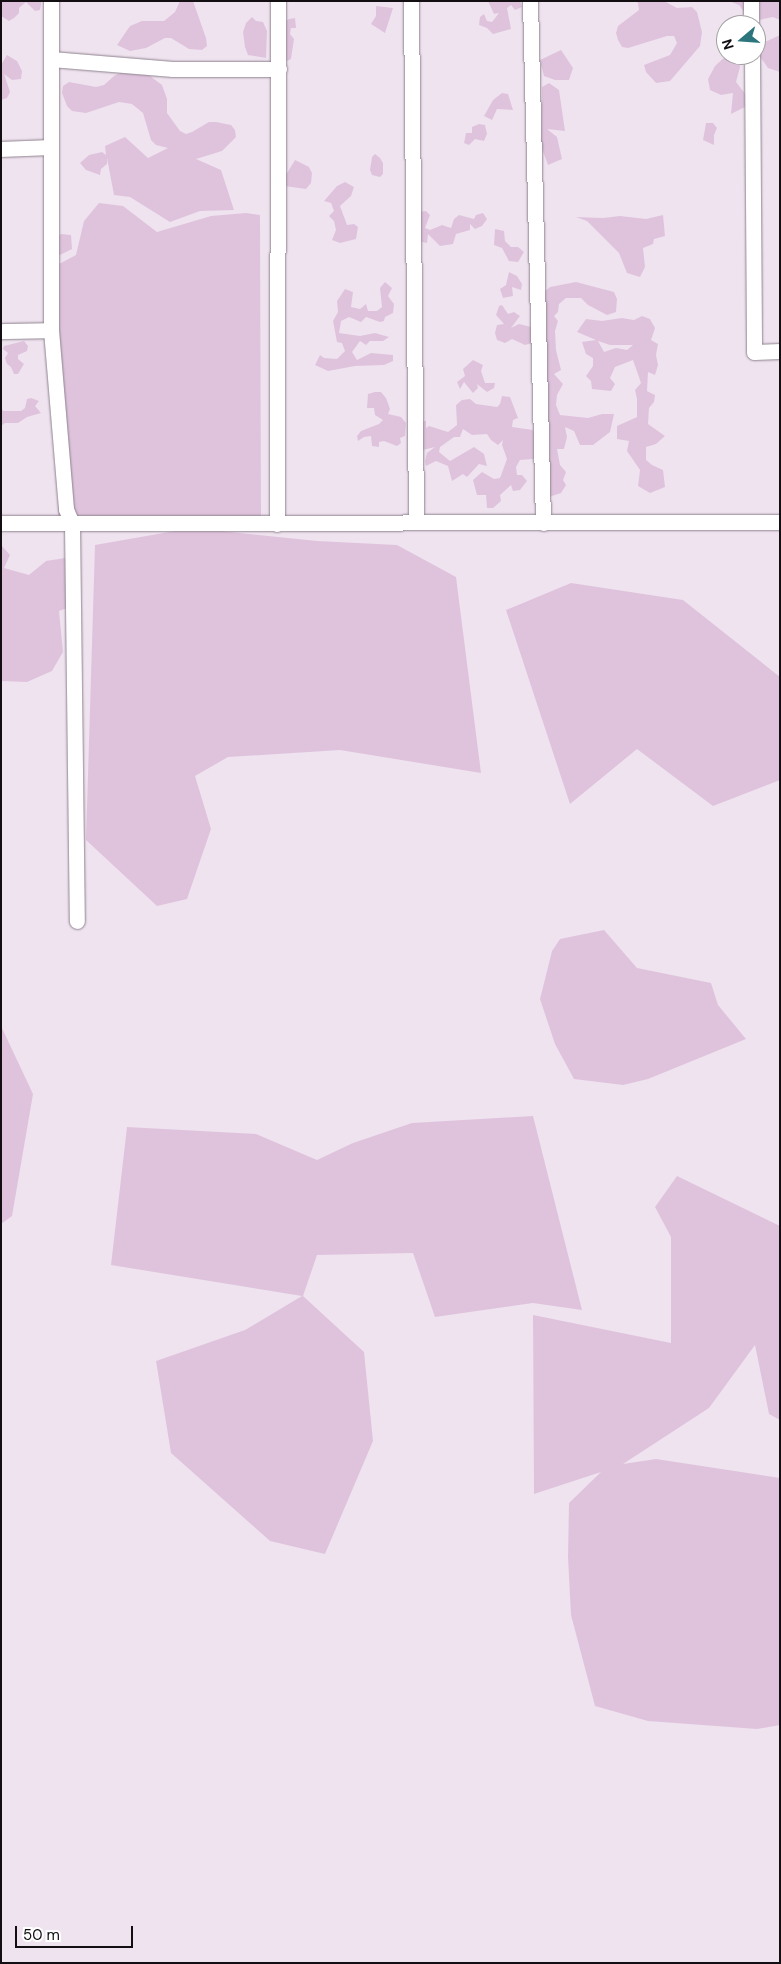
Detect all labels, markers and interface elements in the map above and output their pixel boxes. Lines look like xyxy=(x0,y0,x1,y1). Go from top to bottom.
north arrow xyxy=(716,15,766,65)
text: N xyxy=(718,37,738,52)
scale bar xyxy=(18,1916,135,1948)
text: 50 m xyxy=(23,1925,60,1945)

